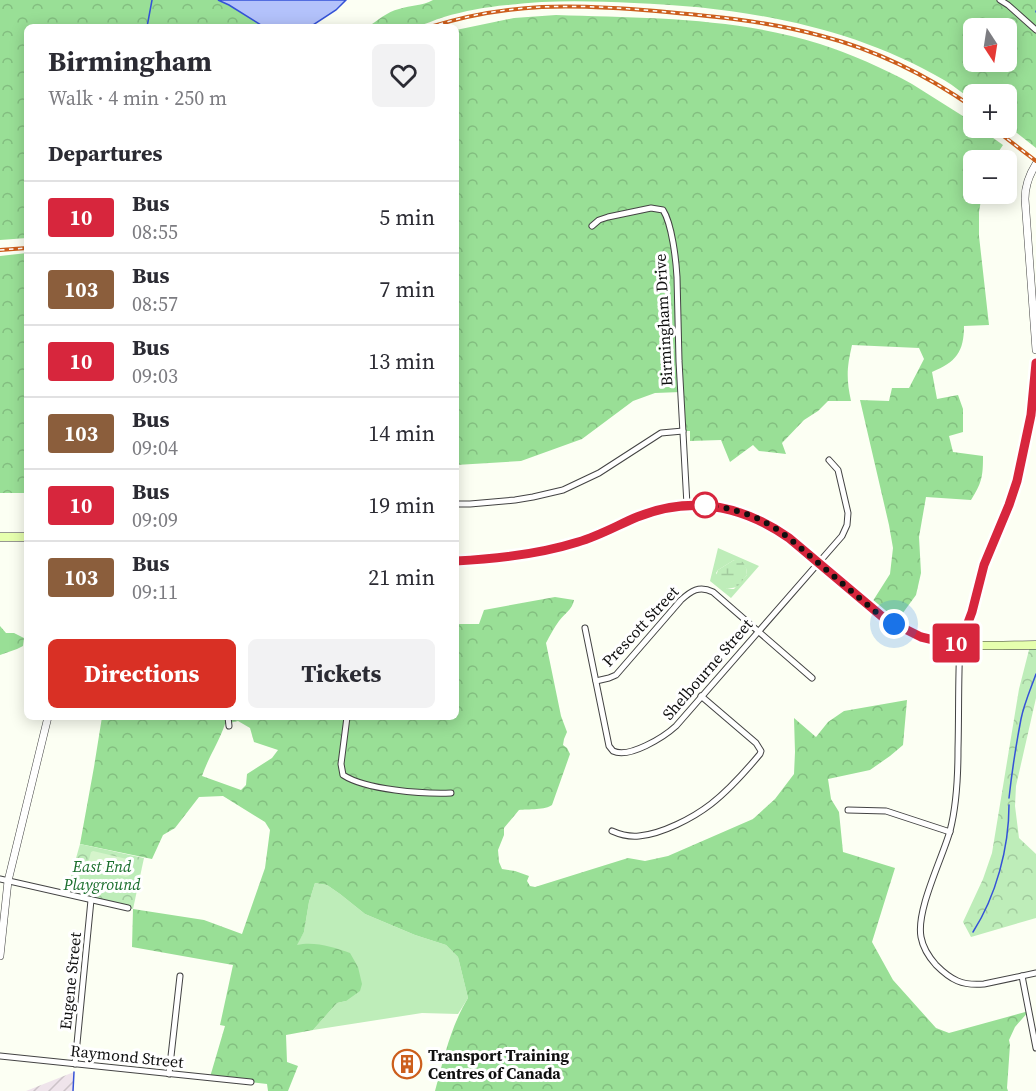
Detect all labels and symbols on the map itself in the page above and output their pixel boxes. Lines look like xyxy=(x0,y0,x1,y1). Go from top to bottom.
north arrow xyxy=(963,18,1017,72)
street label: Birmingham Drive xyxy=(649,253,677,387)
unlabelled marker xyxy=(692,492,718,518)
street label: Prescott Street xyxy=(597,580,684,671)
your location xyxy=(879,609,909,639)
street label: Shelbourne Street xyxy=(657,613,758,724)
line badge: 10 xyxy=(929,624,983,662)
park label: East End Playground xyxy=(62,855,141,895)
street label: Eugene Street xyxy=(54,930,86,1031)
street label: Raymond Street xyxy=(69,1039,185,1073)
place label: Transport Training Centres of Canada xyxy=(428,1044,569,1084)
building icon: Transport Training Centres of Canada xyxy=(391,1048,423,1080)

